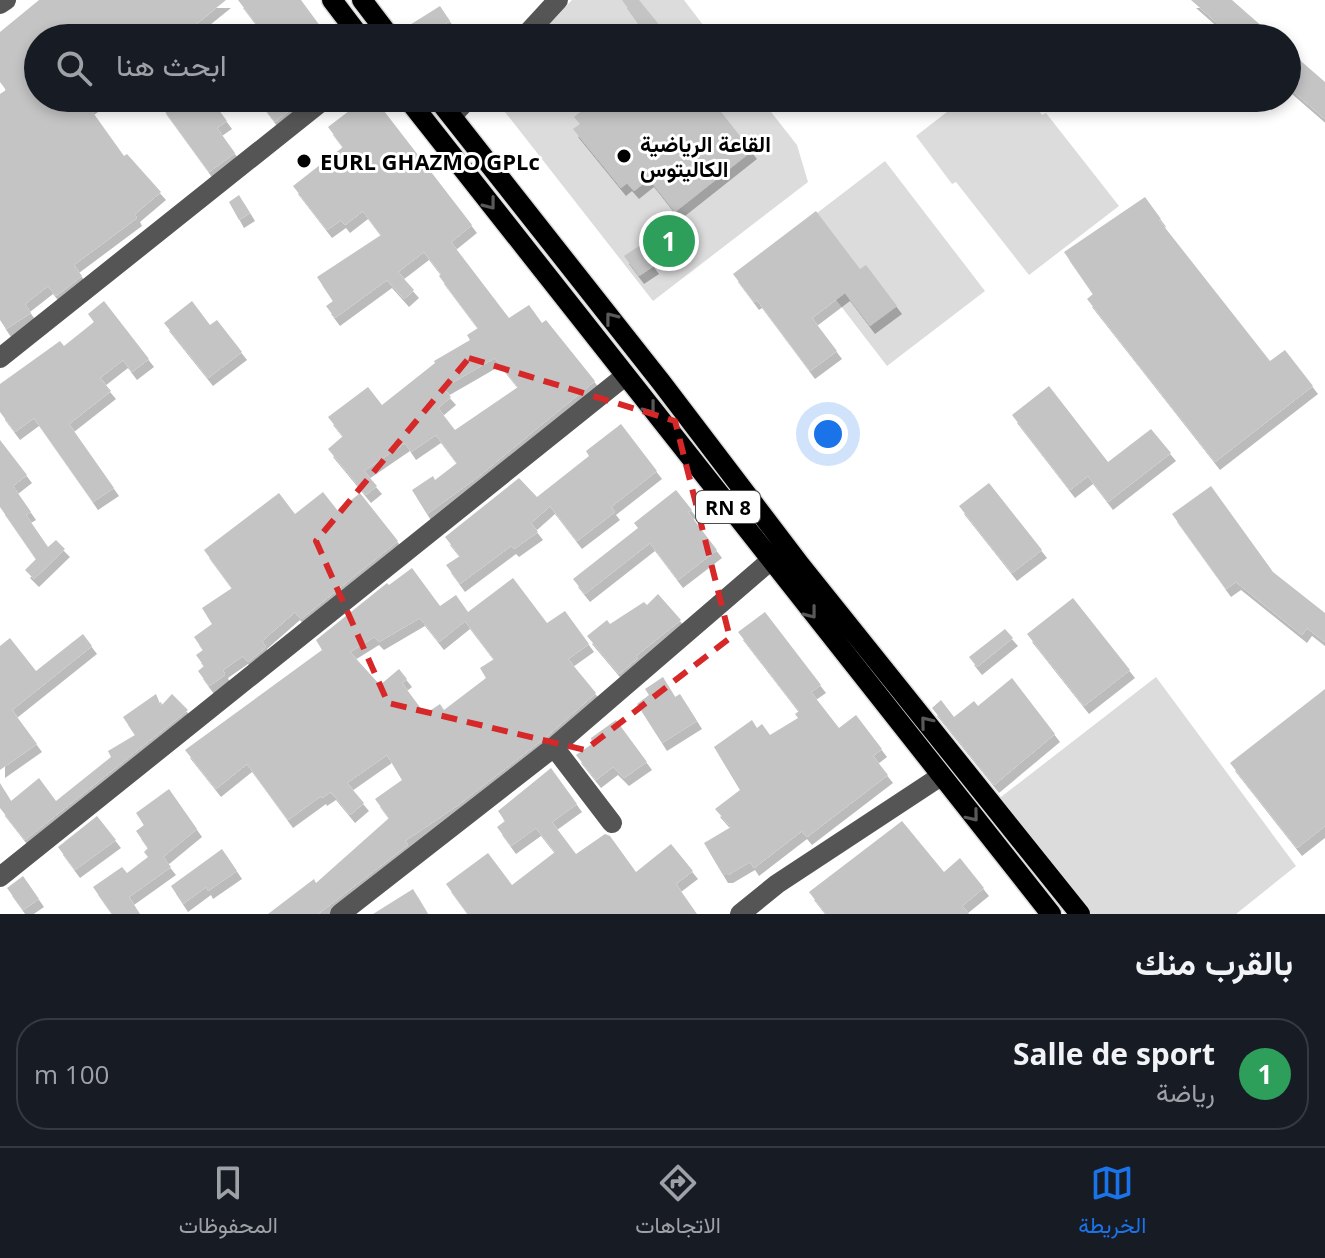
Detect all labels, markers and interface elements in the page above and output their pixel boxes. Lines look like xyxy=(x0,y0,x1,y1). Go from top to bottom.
search box xyxy=(24,24,1301,112)
text: ابحث هنا xyxy=(116,44,227,85)
icon: search xyxy=(52,46,96,90)
place label: القاعة الرياضية الكاليتوس xyxy=(640,128,771,183)
place label: EURL GHAZMO GPLc xyxy=(320,146,540,176)
marker: القاعة الرياضية الكاليتوس xyxy=(615,147,633,165)
marker: EURL GHAZMO GPLc xyxy=(295,152,313,170)
one-way arrow xyxy=(480,195,494,210)
pin: 1 xyxy=(643,211,695,271)
one-way arrow xyxy=(606,312,620,327)
one-way arrow xyxy=(640,399,655,413)
your location xyxy=(808,414,848,454)
road number: RN 8 xyxy=(696,491,760,523)
one-way arrow xyxy=(801,604,816,618)
one-way arrow xyxy=(921,717,936,731)
one-way arrow xyxy=(963,807,977,822)
text: بالقرب منك xyxy=(1135,939,1293,985)
text: Salle de sport xyxy=(1013,1033,1215,1074)
text: 100 m xyxy=(34,1056,109,1092)
text: 1 xyxy=(1258,1056,1272,1092)
text: رياضة xyxy=(1156,1074,1215,1110)
tab: المحفوظات xyxy=(179,1161,278,1245)
tab: الاتجاهات xyxy=(635,1161,721,1245)
tab: الخريطة xyxy=(1078,1161,1146,1245)

